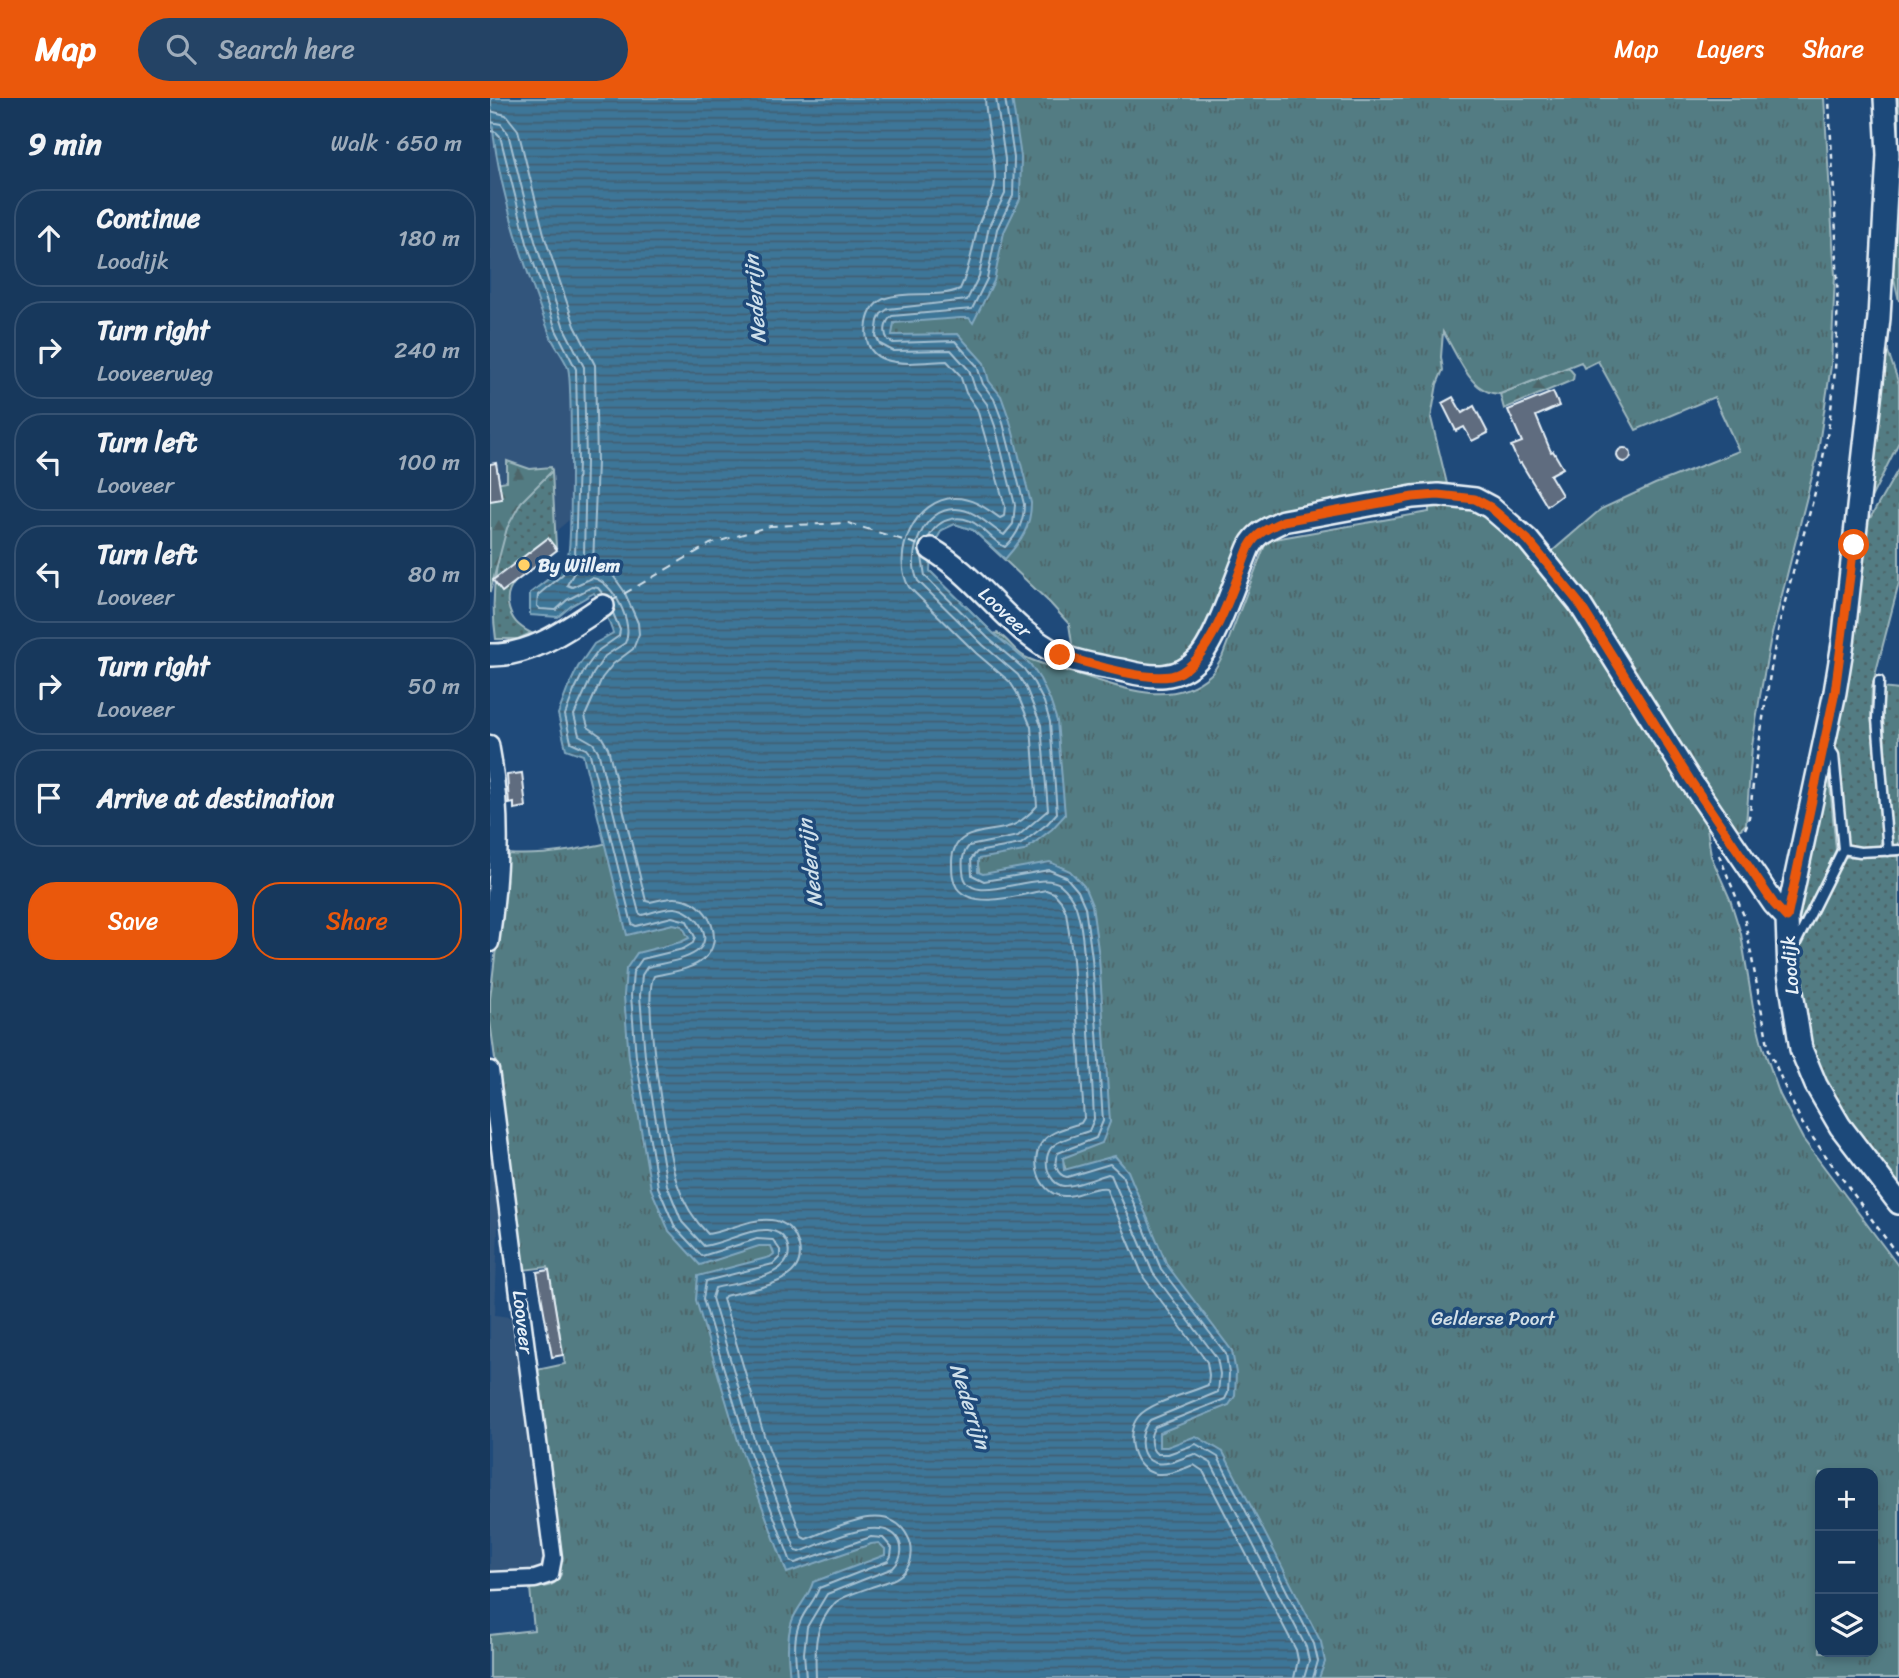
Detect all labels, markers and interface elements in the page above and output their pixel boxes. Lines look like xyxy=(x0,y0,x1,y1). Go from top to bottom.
search box xyxy=(138,18,628,81)
text: Map xyxy=(35,20,96,78)
text: Search here xyxy=(218,26,355,72)
text: Map xyxy=(1614,28,1659,70)
text: Layers xyxy=(1697,28,1764,70)
text: Share xyxy=(1802,28,1864,70)
icon: search xyxy=(162,30,200,68)
text: 9 min xyxy=(28,117,102,171)
text: Walk · 650 m xyxy=(331,123,462,164)
text: Continue xyxy=(97,195,200,241)
text: 180 m xyxy=(398,218,460,259)
icon: ahead xyxy=(30,219,68,257)
text: Loodijk xyxy=(97,241,169,282)
water label: Nederrijn xyxy=(732,251,778,345)
text: Turn right xyxy=(97,307,210,353)
text: 240 m xyxy=(394,330,460,371)
icon: right xyxy=(30,331,68,369)
text: Looveerweg xyxy=(97,353,213,394)
text: Turn left xyxy=(97,419,197,465)
text: 100 m xyxy=(397,442,460,483)
icon: left xyxy=(30,443,68,481)
text: Looveer xyxy=(97,465,174,506)
route start xyxy=(1838,529,1869,560)
text: Turn left xyxy=(97,531,197,577)
place label: By Willem xyxy=(538,549,621,582)
text: 80 m xyxy=(408,554,460,595)
icon: left xyxy=(30,555,68,593)
marker: By Willem xyxy=(516,557,532,573)
text: Looveer xyxy=(97,577,174,618)
street label: Looveer xyxy=(970,578,1040,647)
route end xyxy=(1044,639,1075,670)
text: Turn right xyxy=(97,643,210,689)
text: 50 m xyxy=(408,666,460,707)
icon: right xyxy=(30,667,68,705)
text: Looveer xyxy=(97,689,174,730)
text: Arrive at destination xyxy=(97,775,334,821)
icon: arrive xyxy=(30,779,68,817)
water label: Nederrijn xyxy=(785,814,834,909)
button: Save xyxy=(28,882,238,960)
button: Share xyxy=(252,882,462,960)
street label: Loodijk xyxy=(1771,934,1809,996)
street label: Looveer xyxy=(503,1288,543,1357)
park label: Gelderse Poort xyxy=(1431,1302,1556,1335)
water label: Nederrijn xyxy=(938,1358,1003,1456)
map controls xyxy=(1815,1468,1878,1657)
button: + xyxy=(1815,1468,1878,1531)
button: − xyxy=(1815,1531,1878,1594)
button: layers xyxy=(1815,1594,1878,1657)

